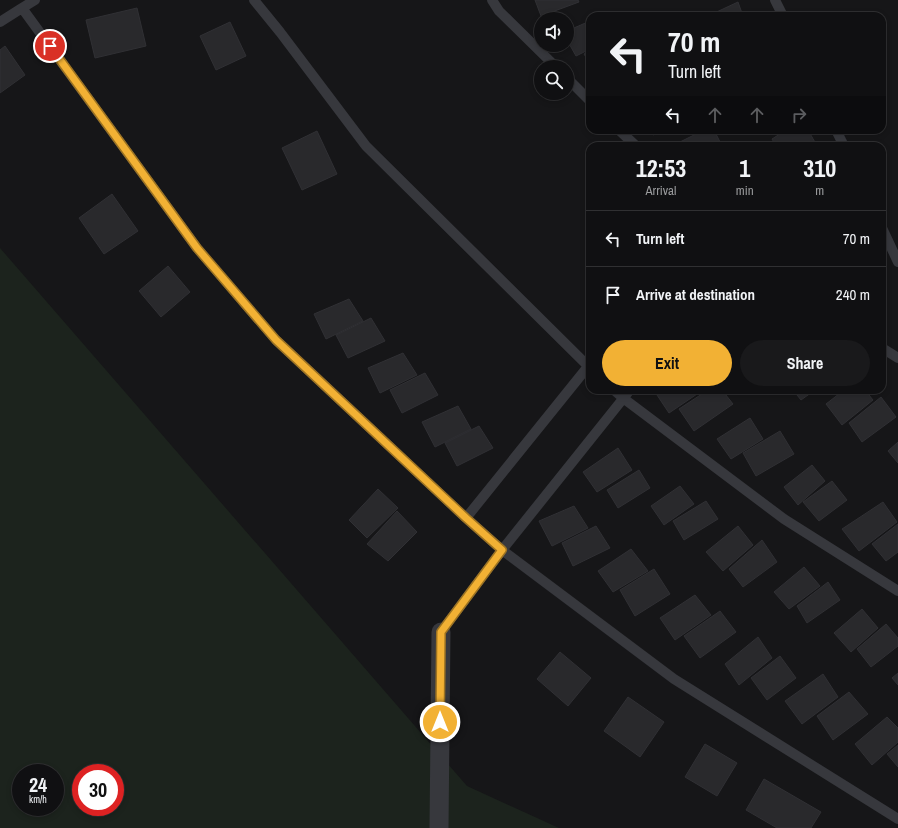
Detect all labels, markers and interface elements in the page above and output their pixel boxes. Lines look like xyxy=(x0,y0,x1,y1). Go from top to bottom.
map controls xyxy=(534,12,574,100)
button: sound xyxy=(534,12,574,52)
text: 70 m xyxy=(668,23,720,61)
icon: left xyxy=(602,28,654,80)
pin xyxy=(33,29,67,63)
icon: arrive xyxy=(39,35,61,57)
text: Turn left xyxy=(668,59,721,84)
button: search xyxy=(534,60,574,100)
icon: left xyxy=(662,104,684,126)
icon: ahead xyxy=(704,104,726,126)
icon: ahead xyxy=(746,104,768,126)
icon: right xyxy=(788,104,810,126)
text: 12:53 xyxy=(636,152,686,184)
text: 1 xyxy=(739,152,750,184)
text: 310 xyxy=(803,152,836,184)
text: Arrival xyxy=(646,182,676,199)
text: min xyxy=(736,182,754,199)
text: m xyxy=(815,182,824,199)
icon: left xyxy=(602,228,624,250)
text: Turn left xyxy=(636,228,684,249)
text: 70 m xyxy=(843,228,870,249)
icon: arrive xyxy=(602,284,624,306)
text: Arrive at destination xyxy=(636,284,755,305)
text: 240 m xyxy=(836,284,870,305)
button: Exit xyxy=(602,340,732,386)
button: Share xyxy=(740,340,870,386)
position arrow xyxy=(419,701,461,743)
speed limit sign: 30 xyxy=(72,764,124,816)
text: 24 xyxy=(29,771,47,798)
text: km/h xyxy=(29,793,47,806)

